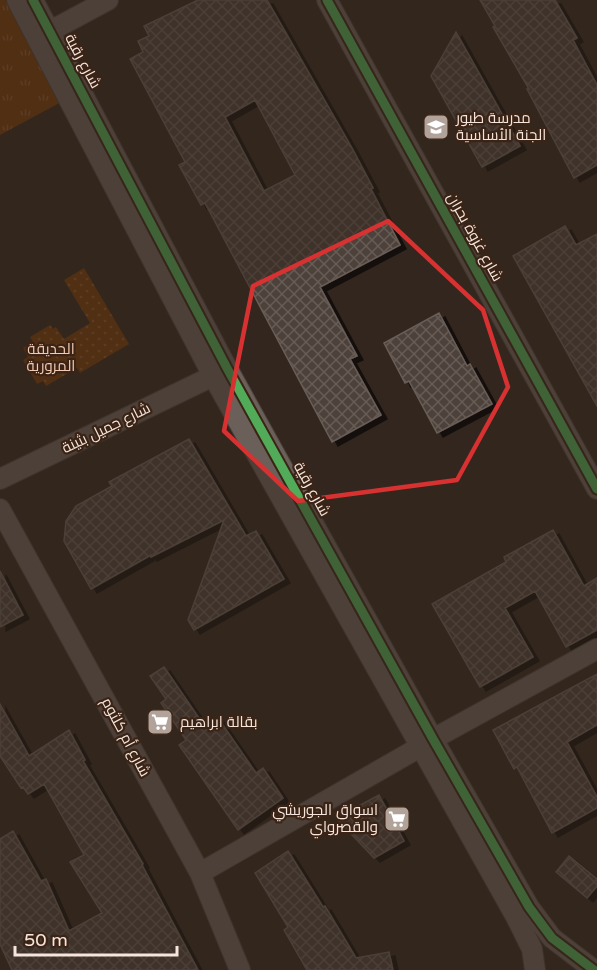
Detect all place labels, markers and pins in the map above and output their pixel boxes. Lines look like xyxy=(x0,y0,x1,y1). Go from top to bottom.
place label: مدرسة طيور الجنة الأساسية xyxy=(455,109,546,144)
school or university icon: مدرسة طيور الجنة الأساسية xyxy=(421,112,451,142)
supermarket icon: بقالة ابراهيم xyxy=(145,707,175,737)
place label: بقالة ابراهيم xyxy=(180,713,258,732)
place label: اسواق الجوريشي والقصرواي xyxy=(272,801,378,839)
supermarket icon: اسواق الجوريشي والقصرواي xyxy=(382,804,412,834)

